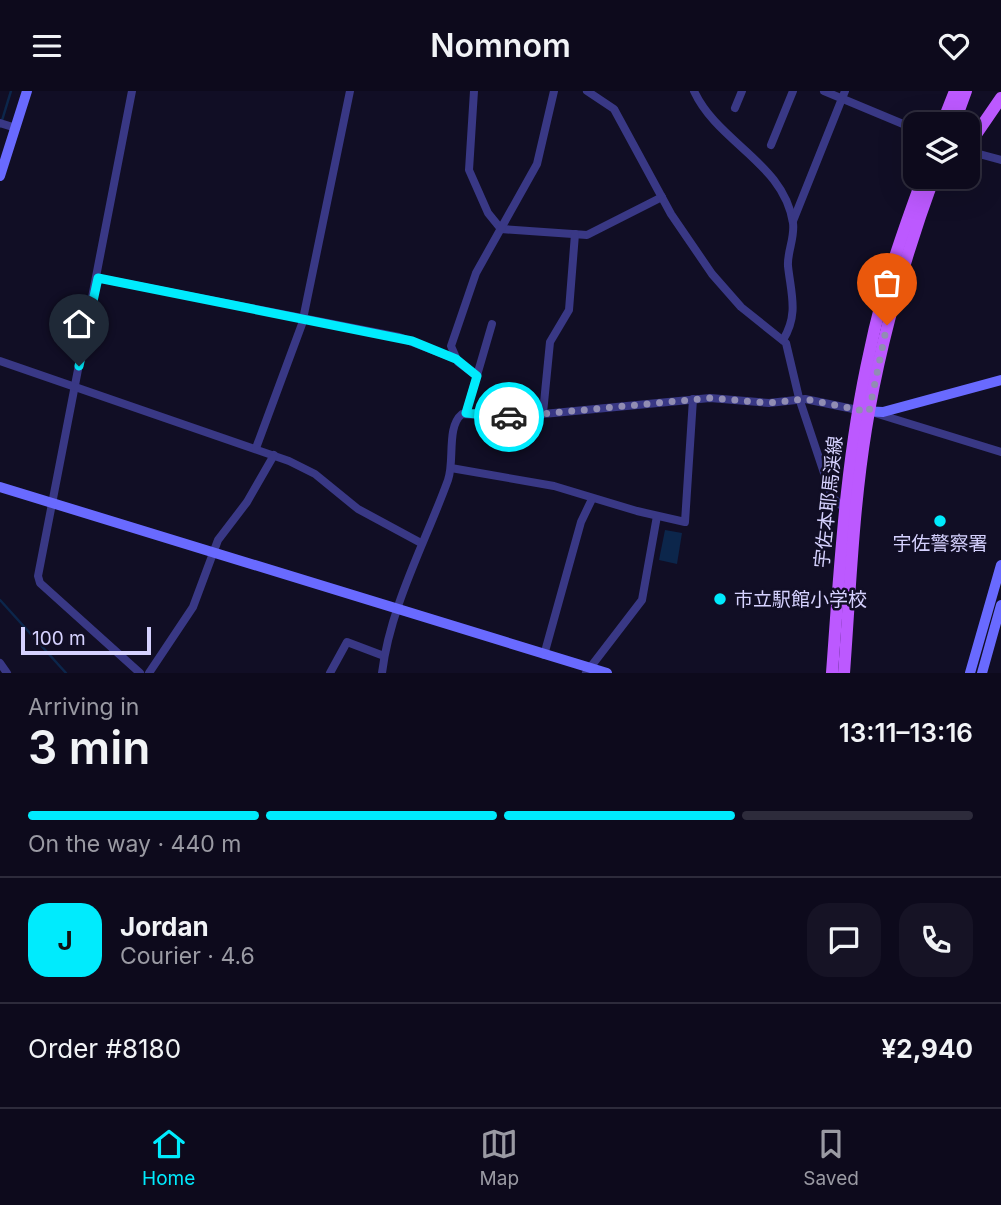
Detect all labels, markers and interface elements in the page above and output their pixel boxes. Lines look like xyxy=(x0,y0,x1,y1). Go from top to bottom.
text: Nomnom xyxy=(430,26,571,65)
icon: menu xyxy=(28,27,66,65)
icon: heart xyxy=(935,27,973,65)
map controls xyxy=(903,112,980,189)
button: layers xyxy=(903,112,980,189)
pin xyxy=(857,253,917,325)
icon: bag xyxy=(868,264,906,302)
pin xyxy=(49,294,109,366)
icon: home xyxy=(60,305,98,343)
courier xyxy=(474,382,544,452)
icon: car xyxy=(490,398,528,436)
street label: 宇佐本耶馬渓線 xyxy=(810,435,847,569)
marker: 宇佐警察署 xyxy=(932,513,948,529)
place label: 宇佐警察署 xyxy=(892,532,988,555)
place label: 市立駅館小学校 xyxy=(734,588,867,611)
marker: 市立駅館小学校 xyxy=(712,591,728,607)
scale bar xyxy=(21,624,150,656)
text: 100 m xyxy=(32,627,86,650)
text: Arriving in xyxy=(28,693,139,721)
text: 13:11–13:16 xyxy=(839,717,973,748)
text: 3 min xyxy=(28,719,150,775)
text: On the way · 440 m xyxy=(28,830,241,858)
button: chat xyxy=(807,903,881,977)
button: phone xyxy=(899,903,973,977)
text: Jordan xyxy=(120,911,209,942)
text: J xyxy=(57,925,73,956)
text: Courier · 4.6 xyxy=(120,942,255,970)
text: Order #8180 xyxy=(28,1033,181,1064)
text: ¥2,940 xyxy=(881,1033,973,1064)
tab: Home xyxy=(142,1125,195,1190)
tab: Map xyxy=(480,1125,519,1190)
tab: Saved xyxy=(803,1125,859,1190)

